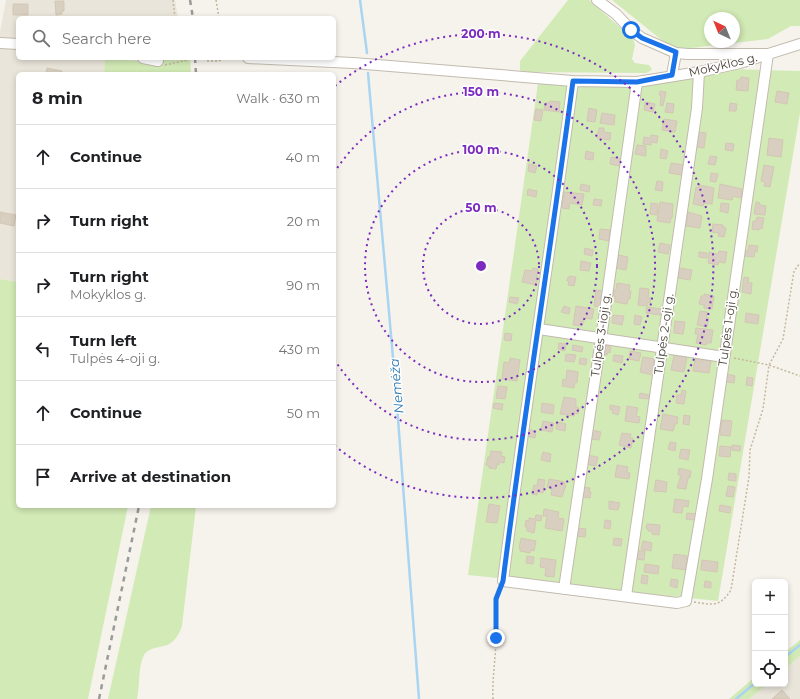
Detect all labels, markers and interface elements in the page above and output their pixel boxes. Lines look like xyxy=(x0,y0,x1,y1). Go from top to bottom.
north arrow xyxy=(704,12,740,48)
search box xyxy=(16,16,336,60)
route start xyxy=(622,21,640,39)
text: 200 m xyxy=(461,26,501,41)
icon: search xyxy=(30,27,52,49)
text: Search here xyxy=(62,29,151,48)
street label: Mokyklos g. xyxy=(687,49,759,80)
text: 150 m xyxy=(463,84,499,99)
text: 8 min xyxy=(32,88,83,108)
text: Walk · 630 m xyxy=(236,90,320,106)
text: 100 m xyxy=(463,142,499,157)
icon: ahead xyxy=(32,146,54,168)
text: Continue xyxy=(70,147,142,166)
text: 40 m xyxy=(286,149,320,165)
text: 50 m xyxy=(465,200,497,215)
icon: right xyxy=(32,210,54,232)
text: Turn right xyxy=(70,211,149,230)
text: 20 m xyxy=(287,213,320,229)
centre of rings xyxy=(474,259,488,273)
text: Turn right xyxy=(70,267,149,286)
icon: right xyxy=(32,274,54,296)
text: 90 m xyxy=(286,277,320,293)
text: Mokyklos g. xyxy=(70,286,146,302)
street label: Tulpės 1-oji g. xyxy=(715,287,740,367)
street label: Tulpės 3-ioji g. xyxy=(587,292,614,378)
street label: Tulpės 2-oji g. xyxy=(650,292,677,375)
text: Turn left xyxy=(70,331,137,350)
icon: left xyxy=(32,338,54,360)
text: 430 m xyxy=(278,341,320,357)
text: Tulpės 4-oji g. xyxy=(70,350,160,366)
water label: Nemėža xyxy=(386,358,406,414)
icon: ahead xyxy=(32,402,54,424)
text: Continue xyxy=(70,403,142,422)
text: 50 m xyxy=(287,405,320,421)
icon: arrive xyxy=(32,466,54,488)
text: Arrive at destination xyxy=(70,467,231,486)
map controls xyxy=(752,579,788,687)
button: + xyxy=(752,579,788,615)
button: − xyxy=(752,615,788,651)
route end xyxy=(487,629,505,647)
button: locate xyxy=(752,651,788,687)

